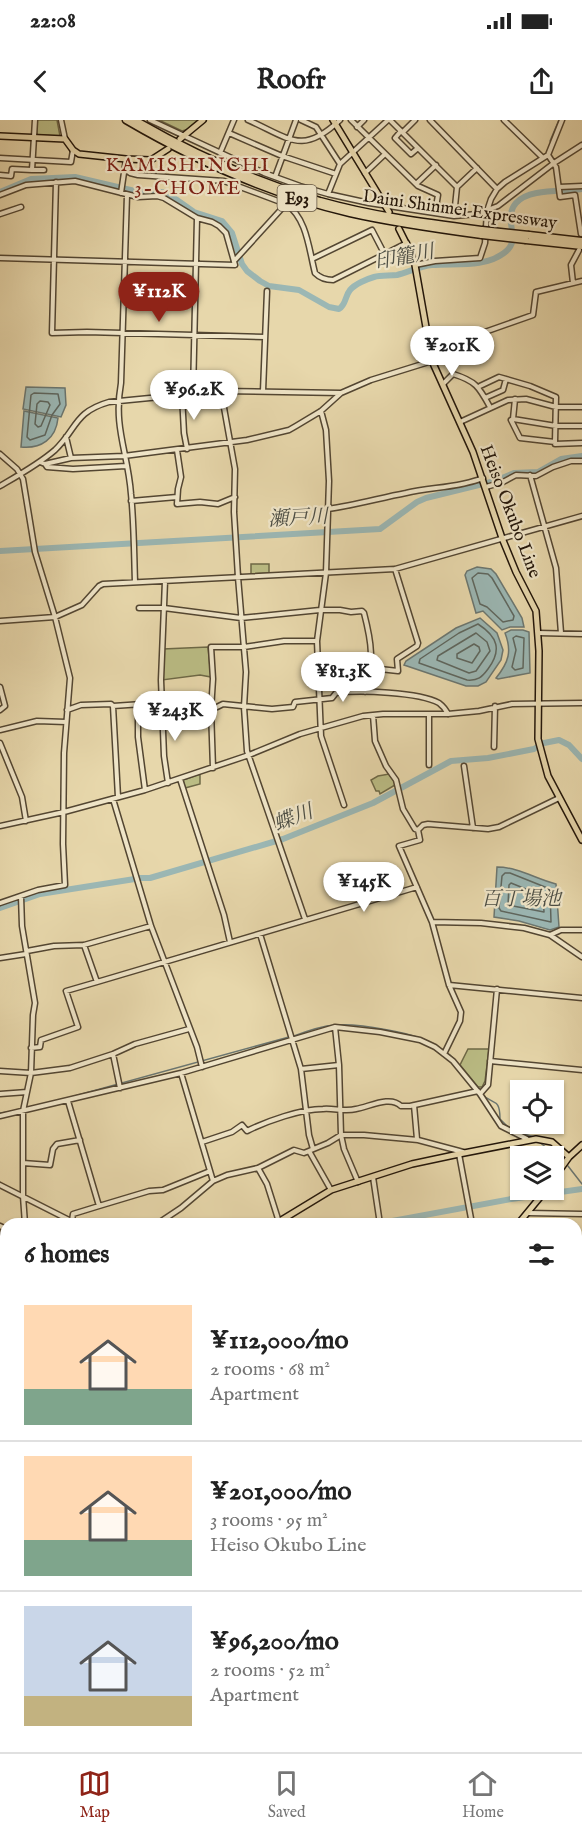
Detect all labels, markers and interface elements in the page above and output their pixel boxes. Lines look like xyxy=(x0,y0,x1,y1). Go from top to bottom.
text: 22:08 xyxy=(30,7,76,35)
text: Roofr xyxy=(256,64,326,98)
icon: back xyxy=(24,65,57,98)
icon: share xyxy=(525,65,558,98)
district label: KAMISHINCHI 3-CHOME xyxy=(105,153,271,201)
road number: E93 xyxy=(278,185,316,211)
street label: Daini Shinmei Expressway xyxy=(361,185,559,236)
water label: 印籠川 xyxy=(372,239,438,275)
pin: ¥112K xyxy=(117,272,201,323)
text: ¥112K xyxy=(132,279,186,304)
pin: ¥201K xyxy=(410,326,494,377)
text: ¥201K xyxy=(424,333,480,358)
pin: ¥96.2K xyxy=(145,370,243,421)
text: ¥96.2K xyxy=(164,377,224,402)
street label: Heiso Okubo Line xyxy=(474,442,546,581)
water label: 瀬戸川 xyxy=(267,504,331,533)
pin: ¥81.3K xyxy=(294,652,392,703)
text: ¥81.3K xyxy=(315,659,371,684)
pin: ¥243K xyxy=(133,691,217,742)
text: ¥243K xyxy=(147,698,203,723)
water label: 蝶川 xyxy=(270,799,319,837)
pin: ¥145K xyxy=(322,862,406,913)
text: ¥145K xyxy=(337,869,391,894)
water label: 百丁場池 xyxy=(481,887,563,912)
map controls xyxy=(510,1080,564,1200)
button: locate xyxy=(510,1080,564,1134)
button: layers xyxy=(510,1146,564,1200)
text: 6 homes xyxy=(24,1238,109,1271)
icon: filters xyxy=(525,1238,558,1271)
text: ¥112,000/mo xyxy=(210,1324,349,1357)
icon: home xyxy=(72,1329,144,1401)
text: 2 rooms · 68 m² xyxy=(210,1357,330,1382)
text: Apartment xyxy=(210,1382,299,1407)
text: ¥201,000/mo xyxy=(210,1475,352,1508)
icon: home xyxy=(72,1480,144,1552)
text: 3 rooms · 95 m² xyxy=(210,1508,328,1533)
text: Heiso Okubo Line xyxy=(210,1533,366,1558)
text: ¥96,200/mo xyxy=(210,1625,339,1658)
icon: home xyxy=(72,1630,144,1702)
text: 2 rooms · 52 m² xyxy=(210,1658,330,1683)
text: Apartment xyxy=(210,1683,299,1708)
tab: Map xyxy=(78,1767,111,1823)
tab: Saved xyxy=(268,1767,306,1823)
tab: Home xyxy=(462,1767,504,1823)

